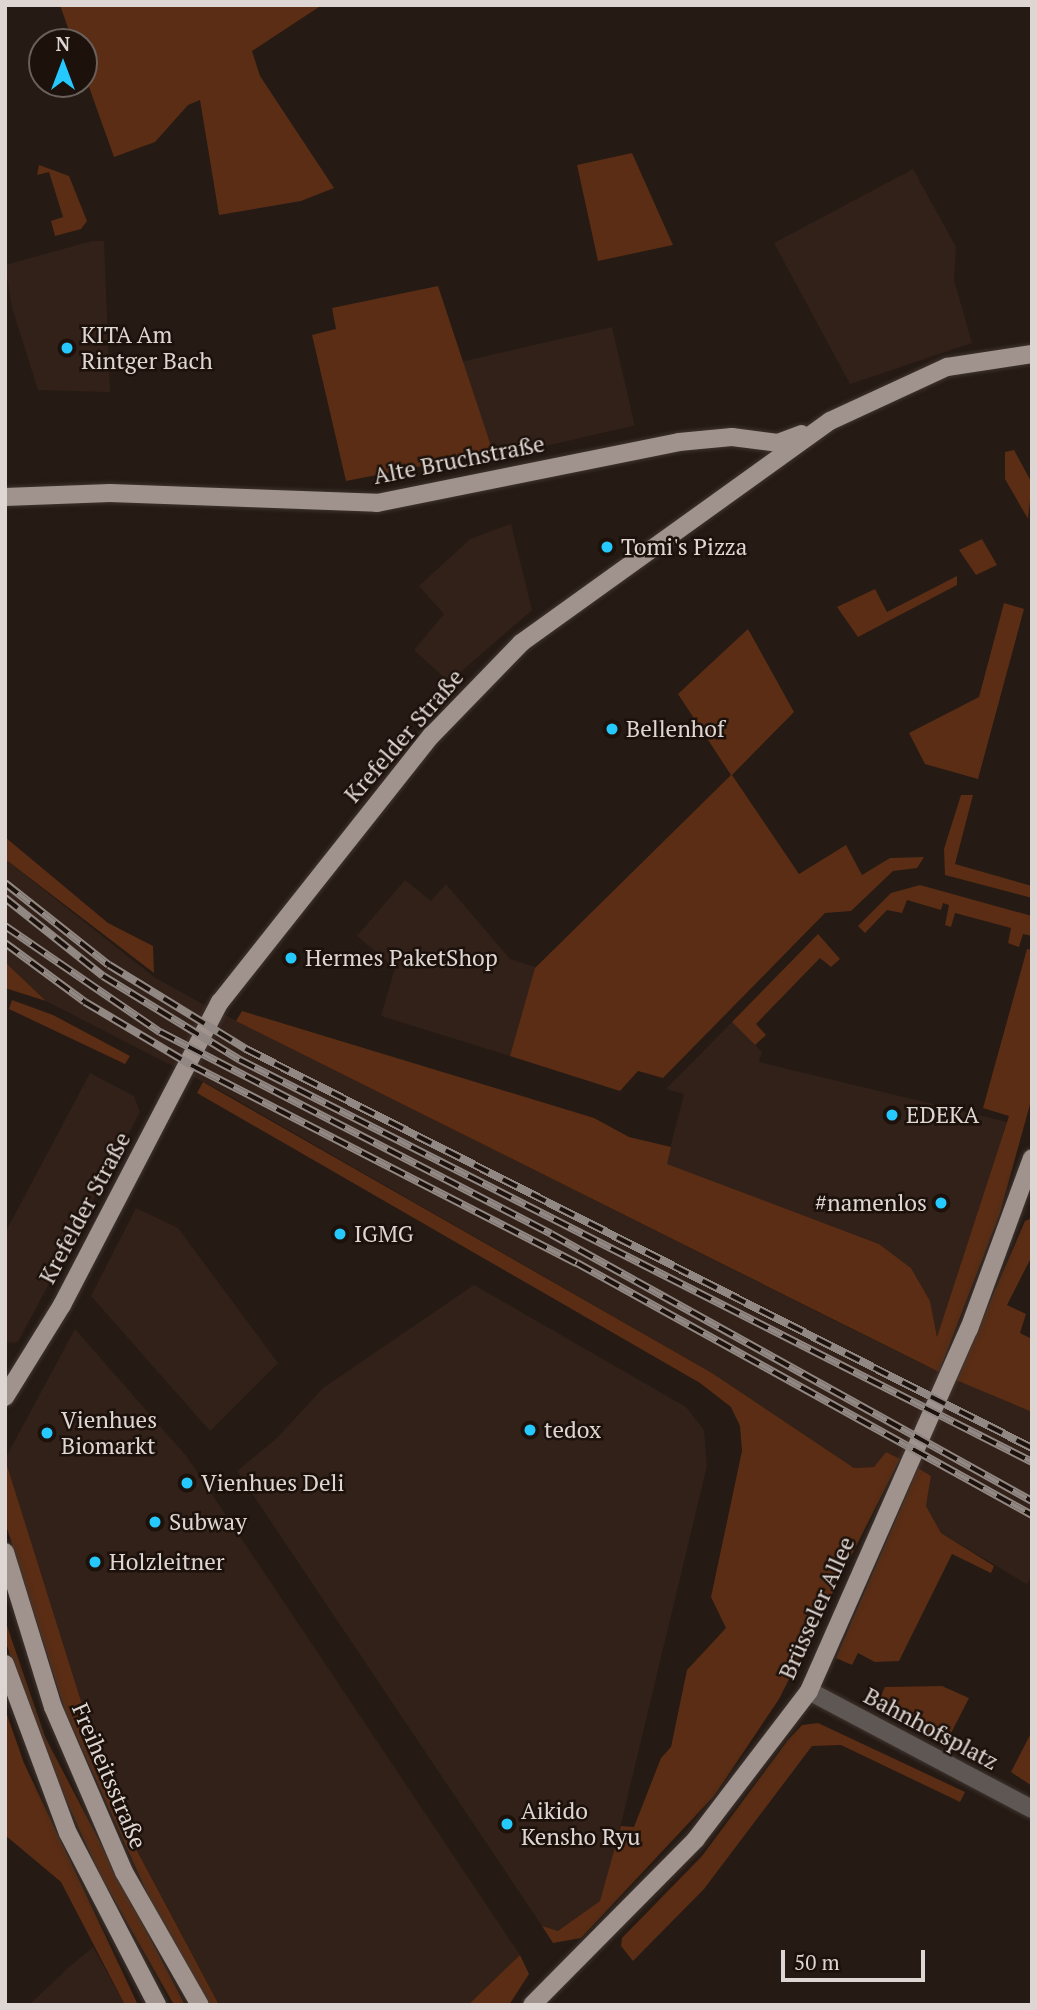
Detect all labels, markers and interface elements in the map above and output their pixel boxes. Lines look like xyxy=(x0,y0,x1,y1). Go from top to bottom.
north arrow xyxy=(28,28,98,98)
text: N xyxy=(56,31,70,56)
place label: KITA Am Rintger Bach xyxy=(81,321,213,375)
marker: KITA Am Rintger Bach xyxy=(59,340,75,356)
street label: Alte Bruchstraße xyxy=(371,430,547,490)
place label: Tomi's Pizza xyxy=(621,533,747,561)
marker: Tomi's Pizza xyxy=(599,539,615,555)
street label: Krefelder Straße xyxy=(339,664,469,808)
place label: Bellenhof xyxy=(626,715,725,743)
marker: Bellenhof xyxy=(604,721,620,737)
place label: Hermes PaketShop xyxy=(305,944,498,972)
marker: Hermes PaketShop xyxy=(283,950,299,966)
place label: EDEKA xyxy=(906,1101,979,1129)
marker: EDEKA xyxy=(884,1107,900,1123)
street label: Krefelder Straße xyxy=(33,1128,137,1288)
place label: #namenlos xyxy=(815,1189,927,1217)
marker: #namenlos xyxy=(933,1195,949,1211)
place label: IGMG xyxy=(354,1220,414,1248)
marker: IGMG xyxy=(332,1226,348,1242)
place label: Vienhues Biomarkt xyxy=(61,1406,157,1460)
place label: tedox xyxy=(544,1416,601,1444)
marker: tedox xyxy=(522,1422,538,1438)
marker: Vienhues Biomarkt xyxy=(39,1425,55,1441)
place label: Vienhues Deli xyxy=(201,1469,344,1497)
marker: Vienhues Deli xyxy=(179,1475,195,1491)
place label: Subway xyxy=(169,1508,247,1536)
marker: Subway xyxy=(147,1514,163,1530)
street label: Brüsseler Allee xyxy=(773,1532,861,1684)
place label: Holzleitner xyxy=(109,1548,225,1576)
marker: Holzleitner xyxy=(87,1554,103,1570)
street label: Bahnhofsplatz xyxy=(859,1682,1003,1776)
street label: Freiheitsstraße xyxy=(66,1699,152,1853)
place label: Aikido Kensho Ryu xyxy=(521,1797,640,1851)
marker: Aikido Kensho Ryu xyxy=(499,1816,515,1832)
scale bar xyxy=(785,1937,928,1981)
text: 50 m xyxy=(794,1948,840,1976)

